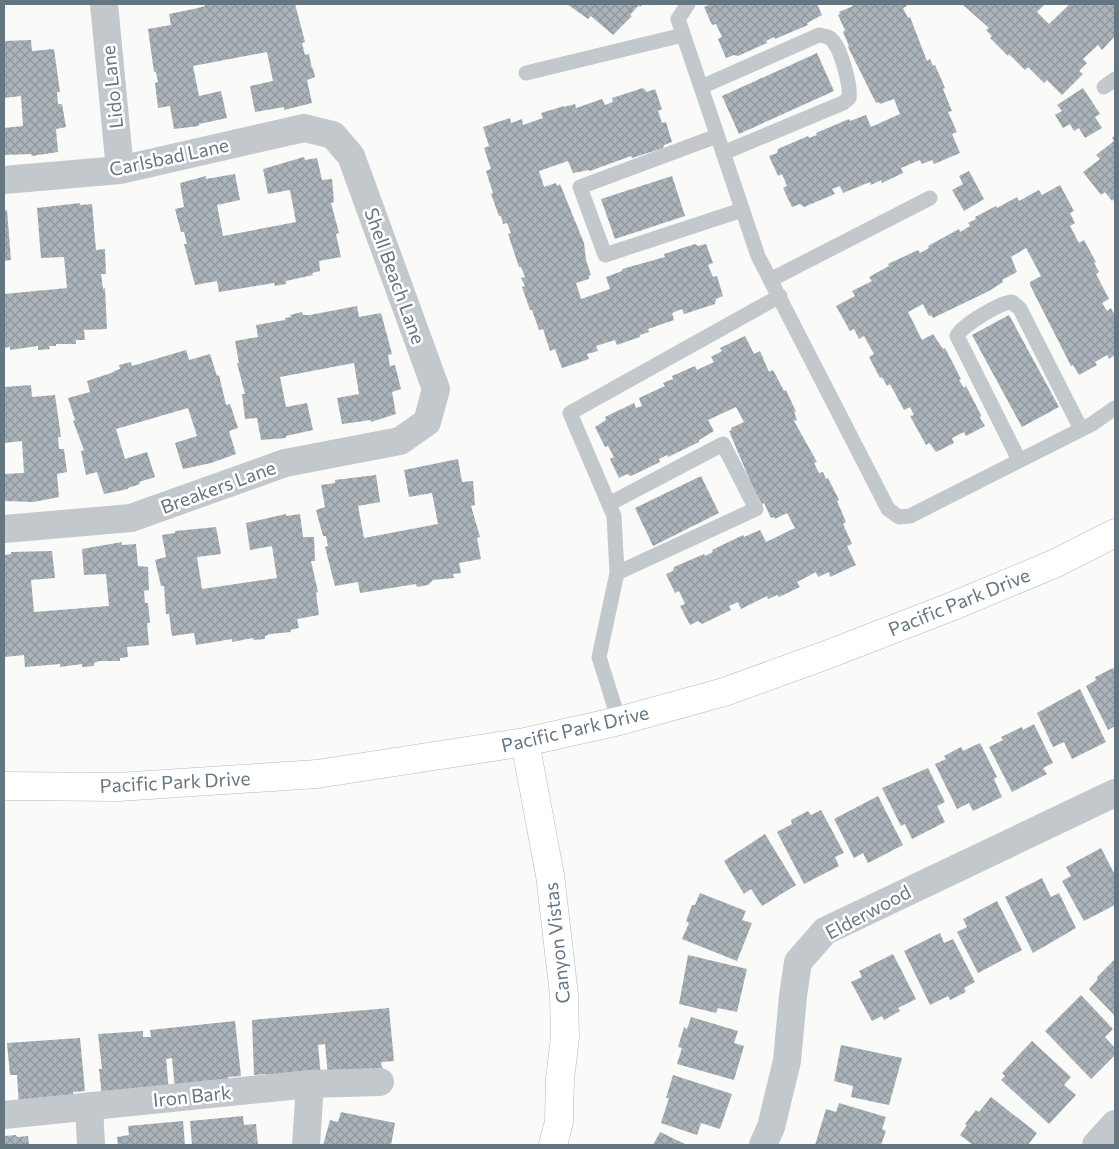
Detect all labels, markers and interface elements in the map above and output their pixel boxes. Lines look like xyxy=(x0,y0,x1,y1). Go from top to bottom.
street label: Lido Lane xyxy=(96,44,127,130)
street label: Carlsbad Lane xyxy=(107,133,231,180)
street label: Shell Beach Lane xyxy=(360,205,431,347)
street label: Breakers Lane xyxy=(157,455,278,518)
street label: Pacific Park Drive xyxy=(885,563,1033,640)
street label: Pacific Park Drive xyxy=(499,700,651,757)
street label: Pacific Park Drive xyxy=(99,766,251,797)
street label: Elderwood xyxy=(821,880,914,944)
street label: Canyon Vistas xyxy=(539,881,574,1005)
street label: Iron Bark xyxy=(152,1080,232,1111)

